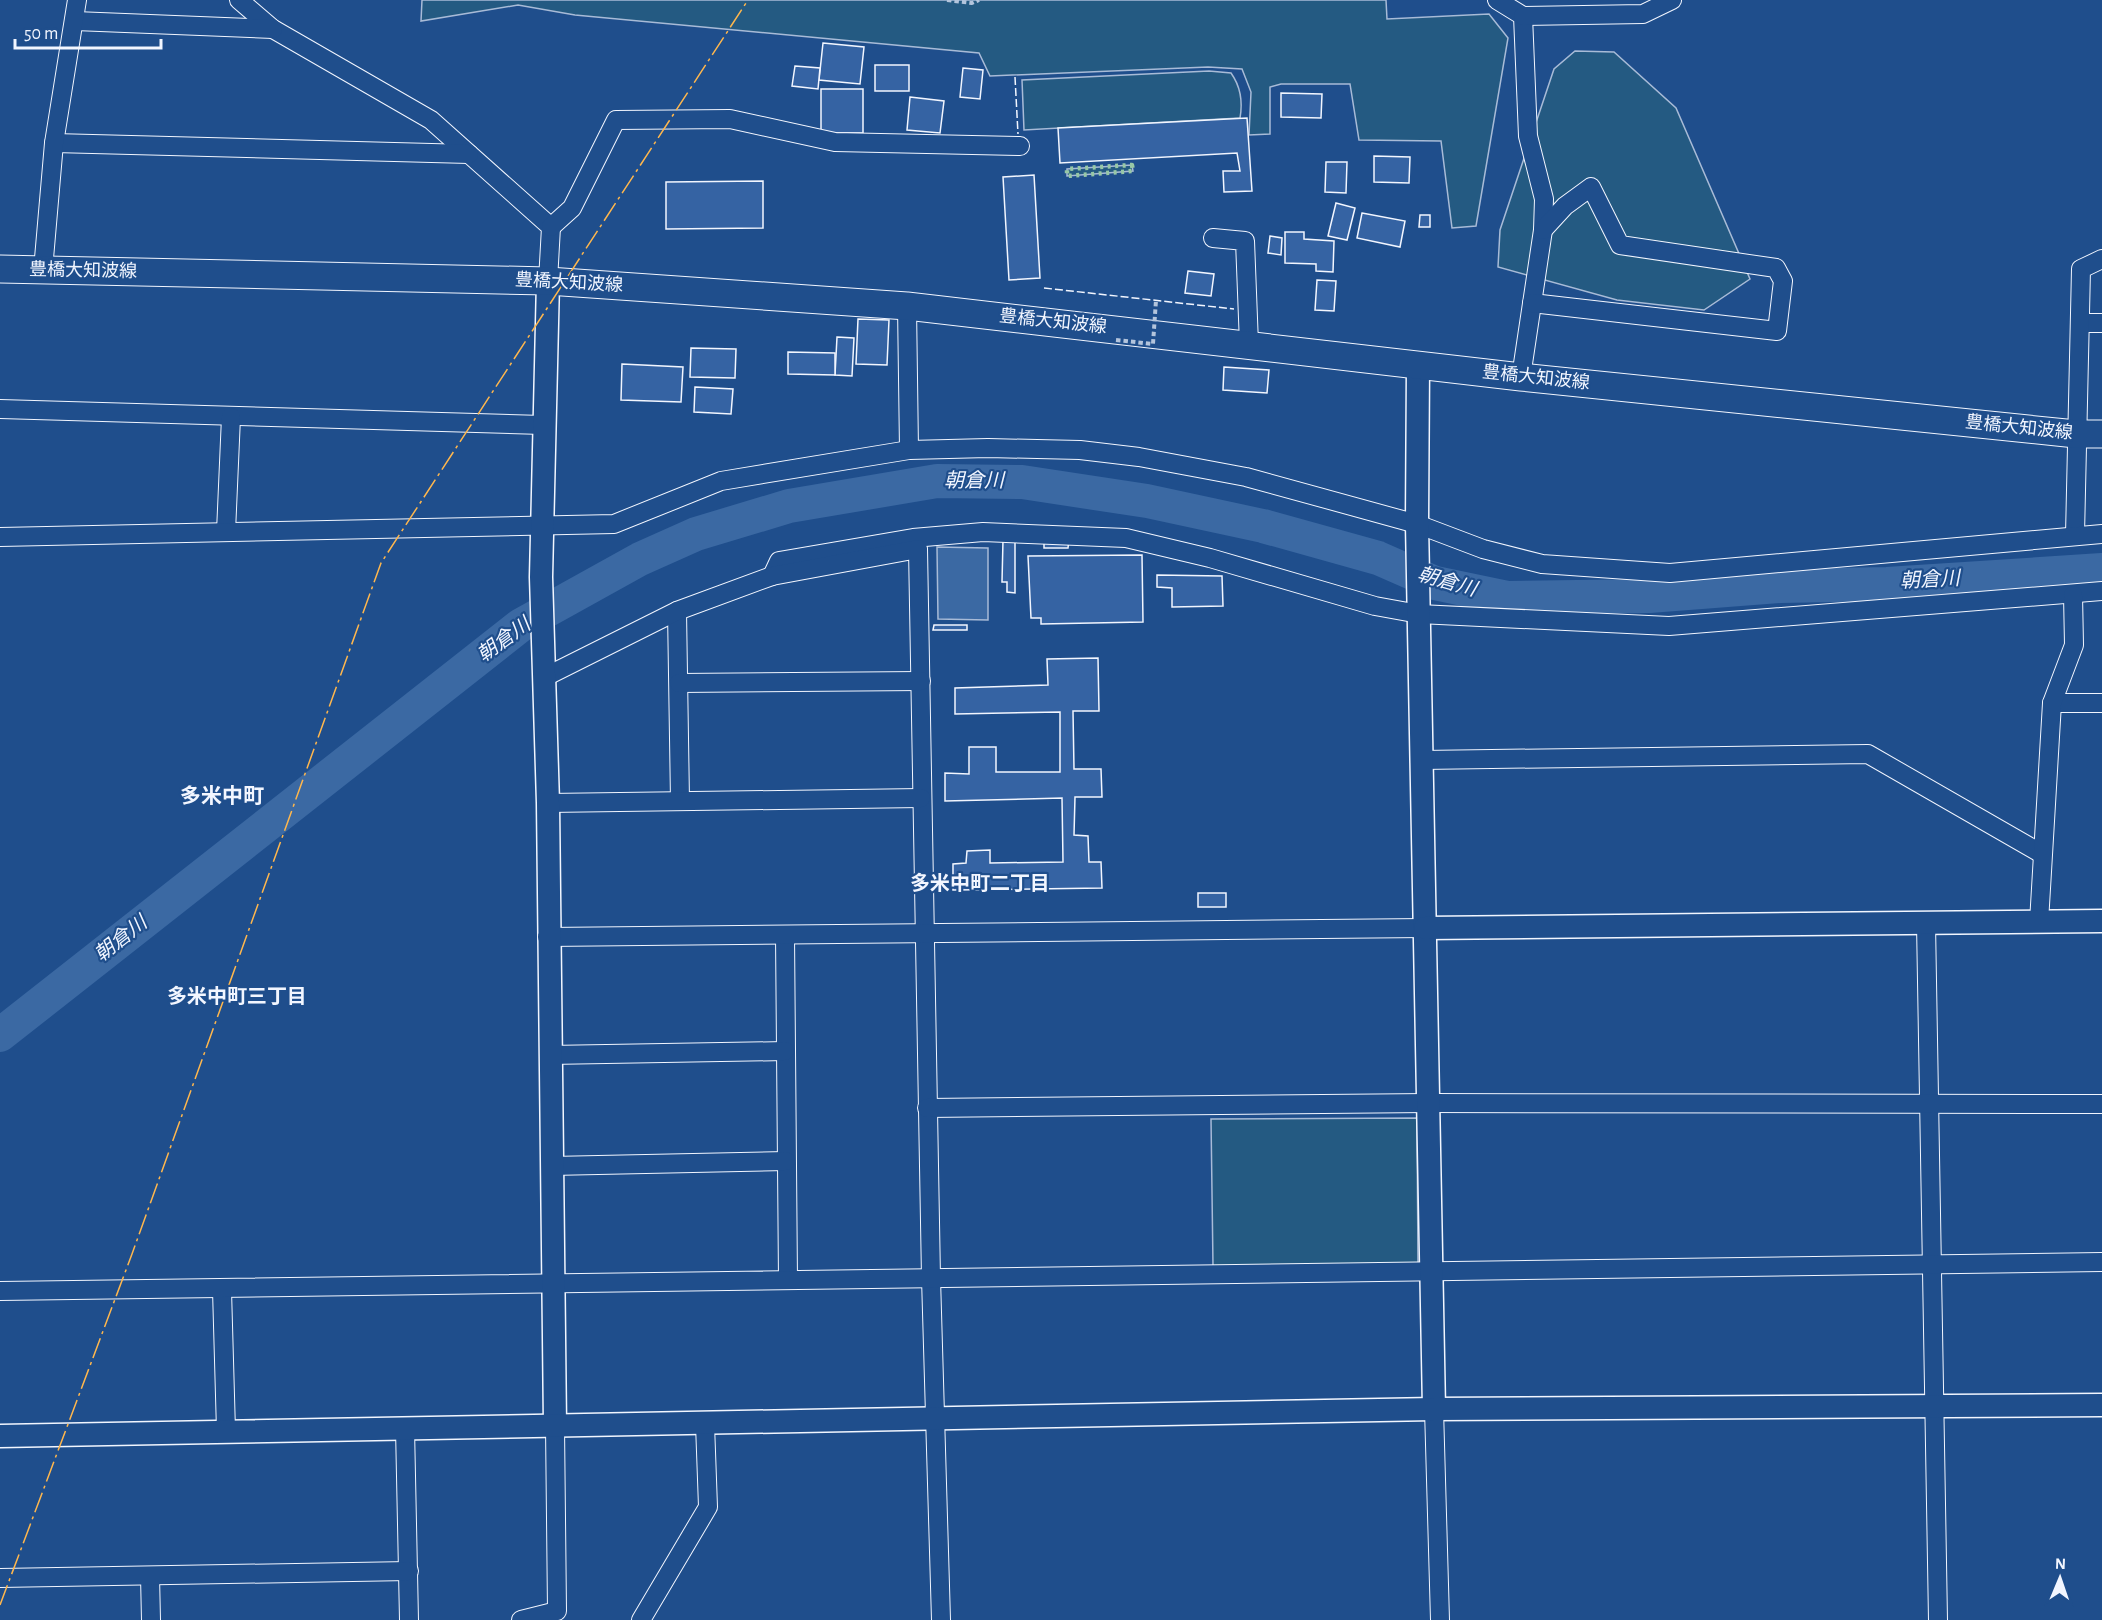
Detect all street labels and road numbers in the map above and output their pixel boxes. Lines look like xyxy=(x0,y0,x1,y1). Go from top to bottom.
street label: 豊橋大知波線 xyxy=(29,259,137,281)
street label: 豊橋大知波線 xyxy=(515,269,624,295)
street label: 豊橋大知波線 xyxy=(998,305,1108,337)
street label: 豊橋大知波線 xyxy=(1481,361,1591,393)
street label: 豊橋大知波線 xyxy=(1964,411,2074,443)

